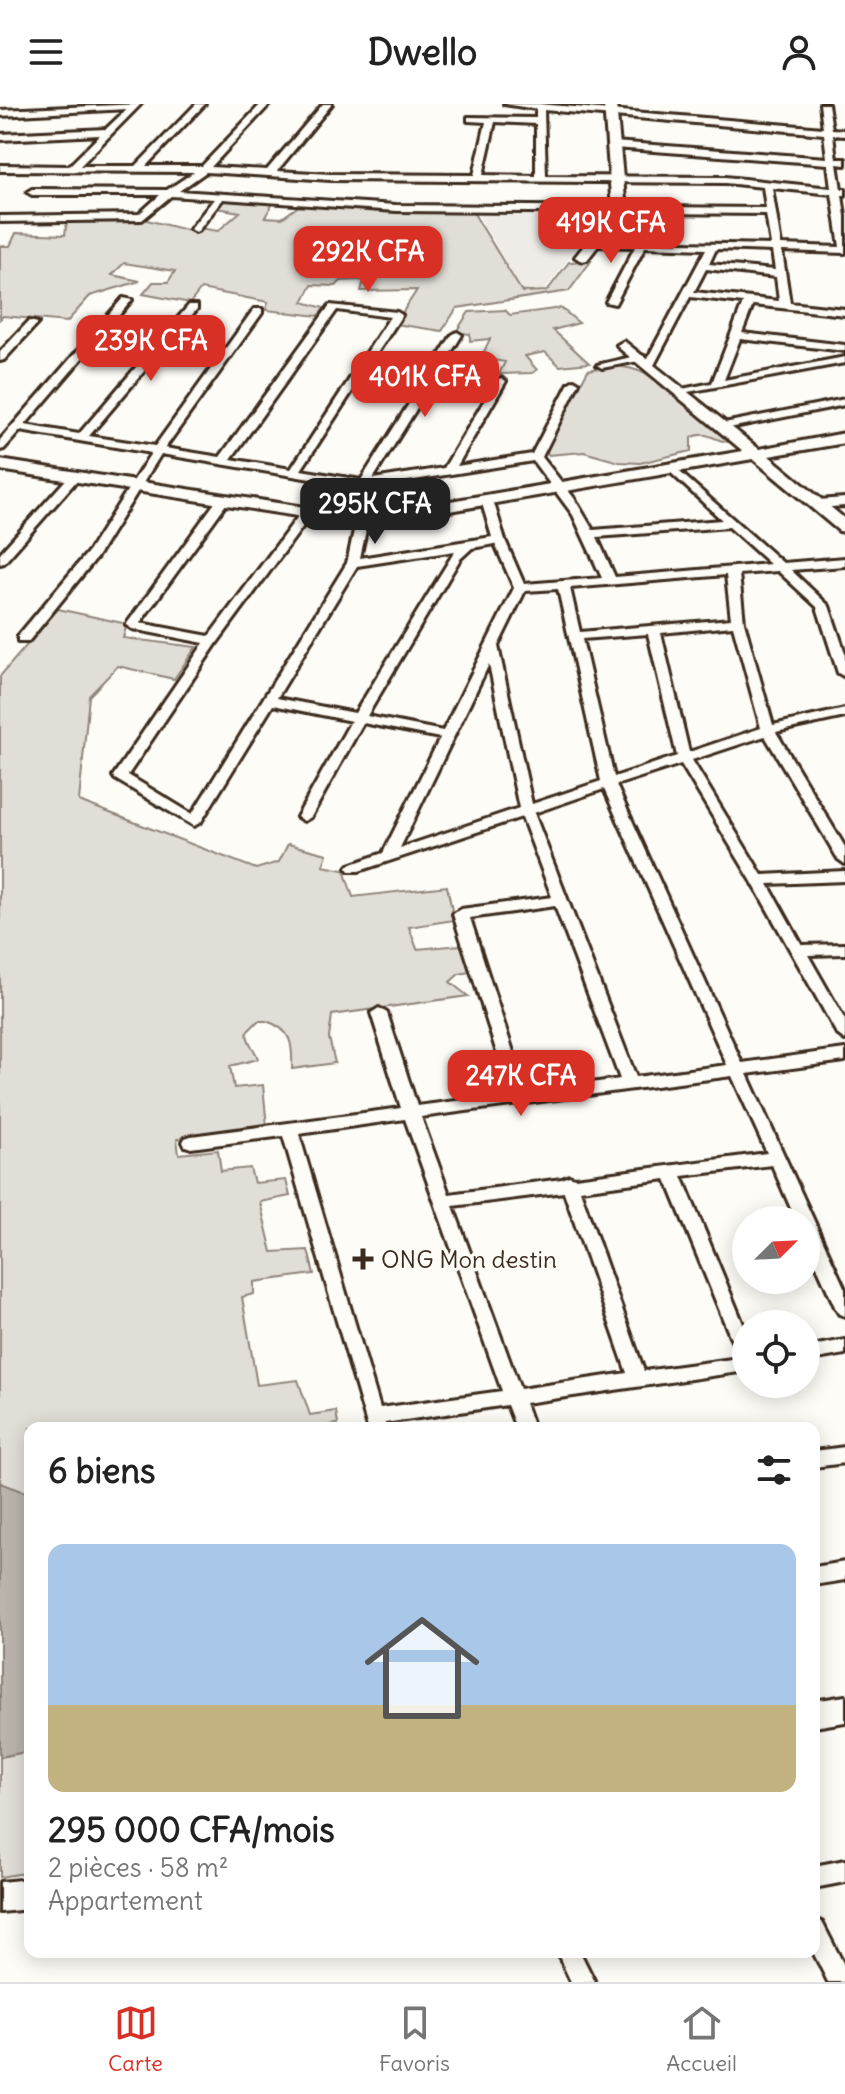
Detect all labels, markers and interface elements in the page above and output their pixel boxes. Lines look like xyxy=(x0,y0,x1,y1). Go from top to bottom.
icon: menu xyxy=(24,30,68,74)
text: Dwello xyxy=(368,30,477,75)
icon: person xyxy=(777,30,821,74)
pin: 419K CFA xyxy=(528,197,694,265)
text: 419K CFA xyxy=(556,206,666,239)
pin: 292K CFA xyxy=(285,226,451,294)
text: 292K CFA xyxy=(312,235,424,268)
pin: 239K CFA xyxy=(68,315,234,383)
text: 239K CFA xyxy=(94,324,208,357)
pin: 401K CFA xyxy=(342,351,508,419)
text: 401K CFA xyxy=(369,360,481,393)
pin: 295K CFA xyxy=(292,478,458,546)
text: 295K CFA xyxy=(318,487,432,520)
pin: 247K CFA xyxy=(438,1050,604,1118)
text: 247K CFA xyxy=(466,1059,576,1092)
north arrow xyxy=(732,1206,820,1294)
map controls xyxy=(732,1206,820,1398)
place label: ONG Mon destin xyxy=(381,1244,557,1274)
marker: ONG Mon destin xyxy=(352,1248,374,1270)
button: locate xyxy=(732,1310,820,1398)
icon: filters xyxy=(752,1448,796,1492)
text: 6 biens xyxy=(48,1449,156,1492)
icon: home xyxy=(350,1596,494,1740)
text: 295 000 CFA/mois xyxy=(48,1808,335,1851)
text: 2 pièces · 58 m² xyxy=(48,1851,229,1884)
text: Appartement xyxy=(48,1884,203,1917)
tab: Carte xyxy=(108,2001,163,2077)
tab: Favoris xyxy=(379,2001,450,2077)
tab: Accueil xyxy=(666,2001,737,2077)

